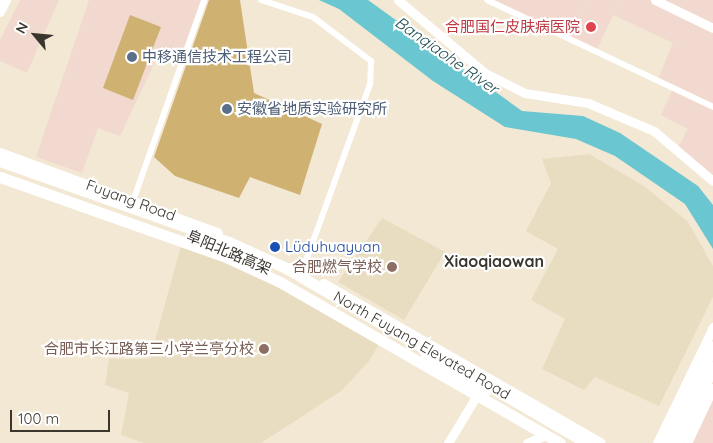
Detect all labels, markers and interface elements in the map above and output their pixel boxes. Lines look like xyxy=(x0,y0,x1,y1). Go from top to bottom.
north arrow xyxy=(10,10,60,60)
water label: Banqiaohe River xyxy=(391,12,503,98)
place label: 合肥国仁皮肤病医院 xyxy=(445,18,580,36)
text: N xyxy=(11,19,32,37)
marker: 合肥国仁皮肤病医院 xyxy=(584,20,598,34)
place label: 中移通信技术工程公司 xyxy=(142,48,292,66)
marker: 中移通信技术工程公司 xyxy=(126,51,138,63)
place label: 安徽省地质实验研究所 xyxy=(237,100,387,118)
marker: 安徽省地质实验研究所 xyxy=(221,103,233,115)
street label: Fuyang Road xyxy=(84,176,178,224)
street label: 阜阳北路高架 xyxy=(184,226,274,278)
place label: Lüduhuayuan xyxy=(285,238,380,256)
marker: Lüduhuayuan xyxy=(269,241,281,253)
district label: Xiaoqiaowan xyxy=(444,251,544,271)
place label: 合肥燃气学校 xyxy=(292,258,382,276)
marker: 合肥燃气学校 xyxy=(386,261,398,273)
street label: North Fuyang Elevated Road xyxy=(330,287,514,403)
place label: 合肥市长江路第三小学兰亭分校 xyxy=(44,340,254,358)
marker: 合肥市长江路第三小学兰亭分校 xyxy=(258,343,270,355)
scale bar xyxy=(12,400,112,432)
text: 100 m xyxy=(18,409,59,428)

